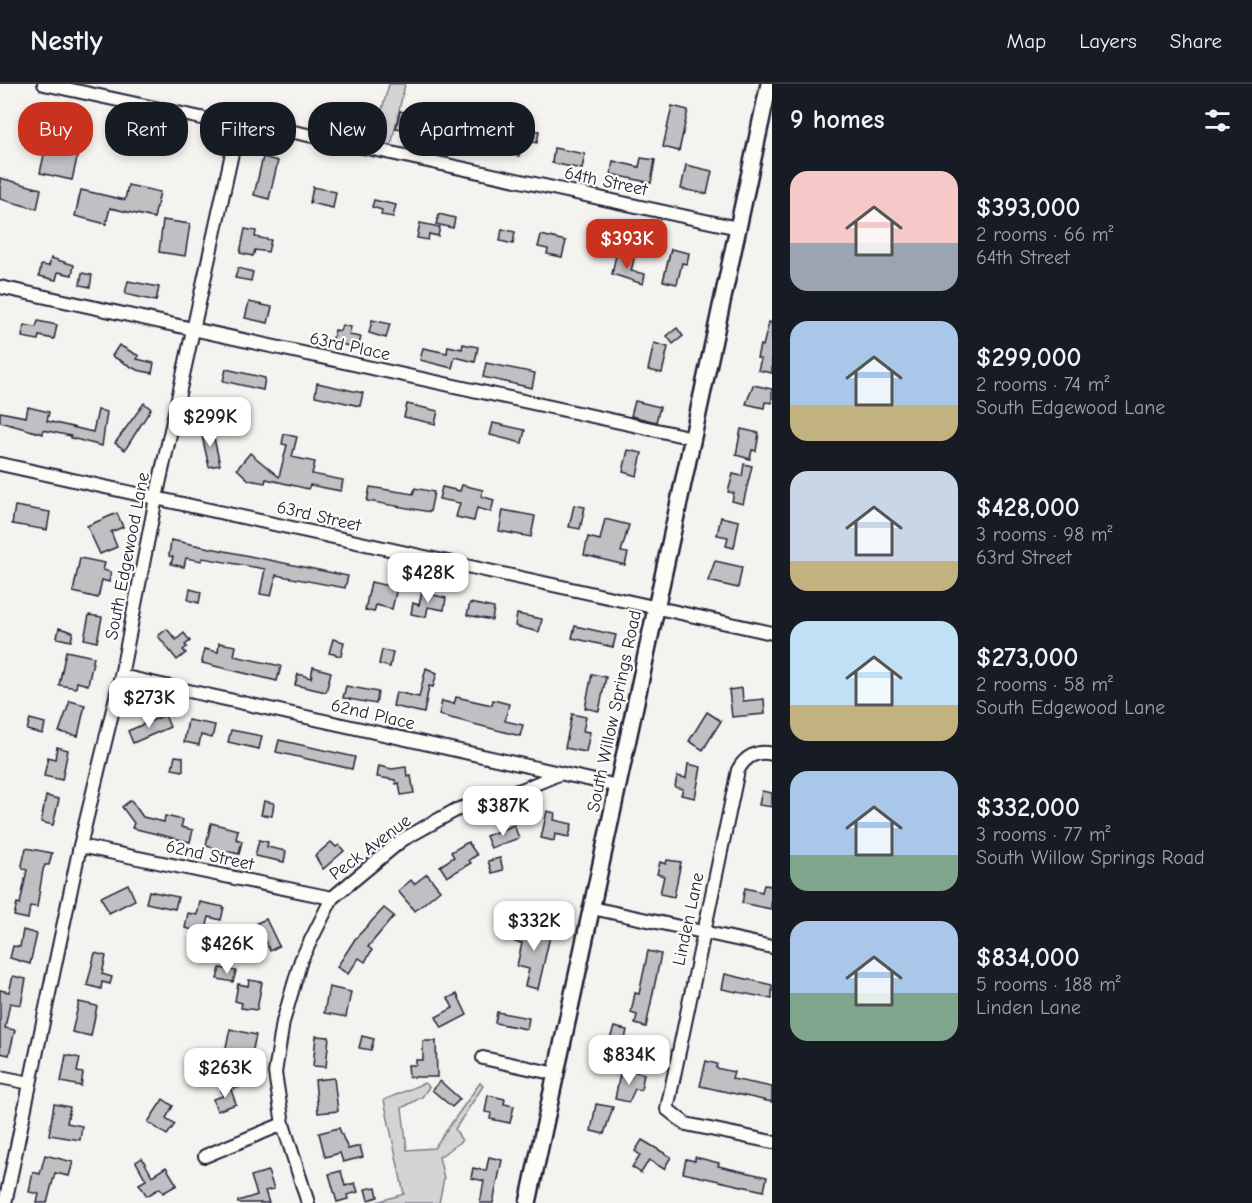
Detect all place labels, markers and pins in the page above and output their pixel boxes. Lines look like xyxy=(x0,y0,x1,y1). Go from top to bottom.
pin: $393K xyxy=(585,219,669,270)
pin: $299K xyxy=(168,397,252,448)
pin: $428K xyxy=(386,553,470,604)
pin: $273K xyxy=(107,678,191,729)
pin: $387K xyxy=(461,786,545,837)
pin: $332K xyxy=(492,901,576,952)
pin: $426K xyxy=(185,924,269,975)
pin: $834K xyxy=(587,1035,671,1086)
pin: $263K xyxy=(183,1048,267,1099)

